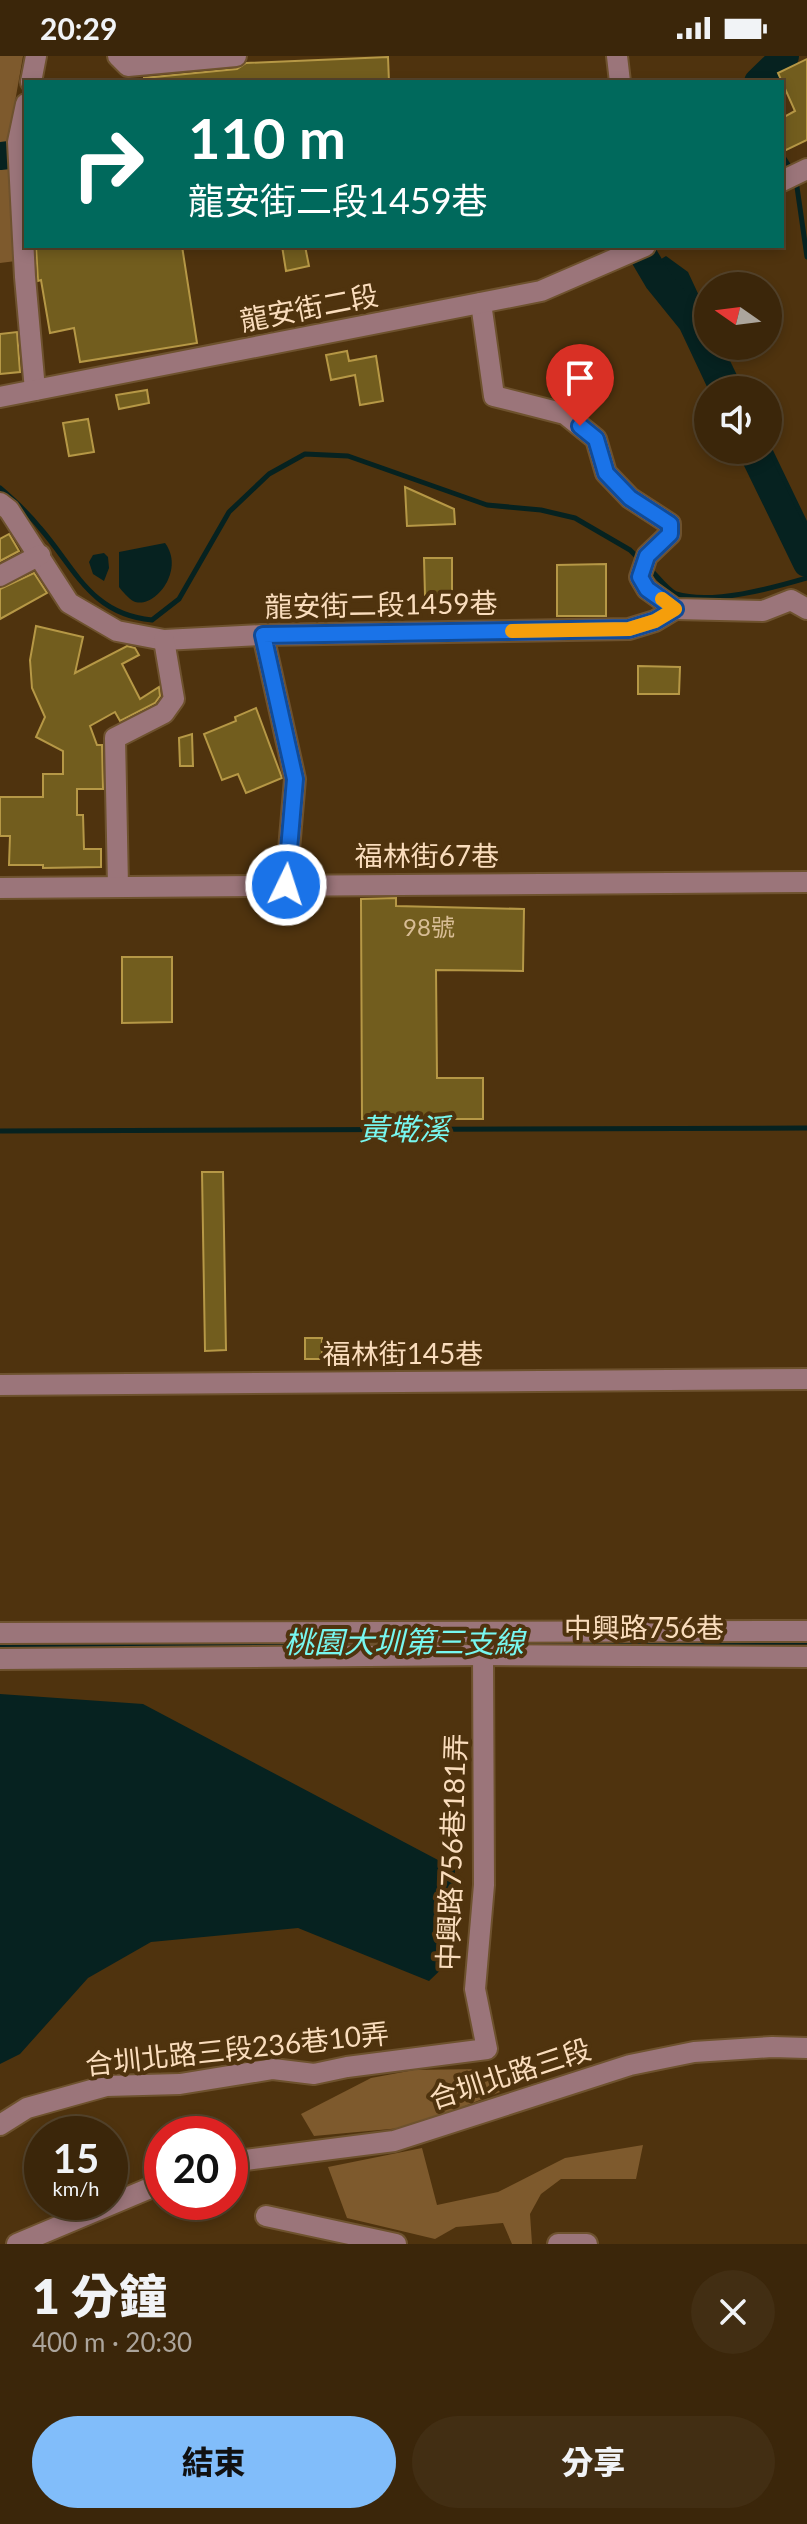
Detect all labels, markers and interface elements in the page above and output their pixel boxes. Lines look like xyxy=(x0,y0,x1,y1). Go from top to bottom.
text: 20:29 xyxy=(40,10,117,46)
text: 110 m xyxy=(188,104,346,171)
icon: right xyxy=(56,112,160,216)
text: 龍安街二段1459巷 xyxy=(188,178,488,222)
north arrow xyxy=(694,272,782,360)
map controls xyxy=(694,272,782,464)
street label: 龍安街二段 xyxy=(237,277,381,337)
pin xyxy=(546,344,614,426)
icon: arrive xyxy=(558,356,602,400)
button: sound xyxy=(694,376,782,464)
street label: 龍安街二段1459巷 xyxy=(264,585,498,623)
street label: 福林街67巷 xyxy=(355,838,499,872)
position arrow xyxy=(244,843,328,927)
house number: 98號 xyxy=(403,912,455,941)
water label: 黃墘溪 xyxy=(359,1110,453,1146)
street label: 福林街145巷 xyxy=(323,1336,483,1370)
street label: 中興路756巷 xyxy=(564,1610,724,1644)
water label: 桃園大圳第三支線 xyxy=(284,1623,527,1659)
street label: 中興路756巷181弄 xyxy=(430,1733,472,1971)
street label: 合圳北路三段236巷10弄 xyxy=(83,2015,390,2081)
street label: 合圳北路三段 xyxy=(425,2031,595,2115)
speed limit sign: 20 xyxy=(144,2116,248,2220)
text: 15 xyxy=(53,2134,99,2182)
text: km/h xyxy=(53,2176,99,2200)
text: 1 分鐘 xyxy=(32,2267,167,2324)
button: close xyxy=(691,2270,775,2354)
text: 400 m · 20:30 xyxy=(32,2326,192,2358)
button: 結束 xyxy=(32,2416,396,2508)
button: 分享 xyxy=(412,2416,775,2508)

